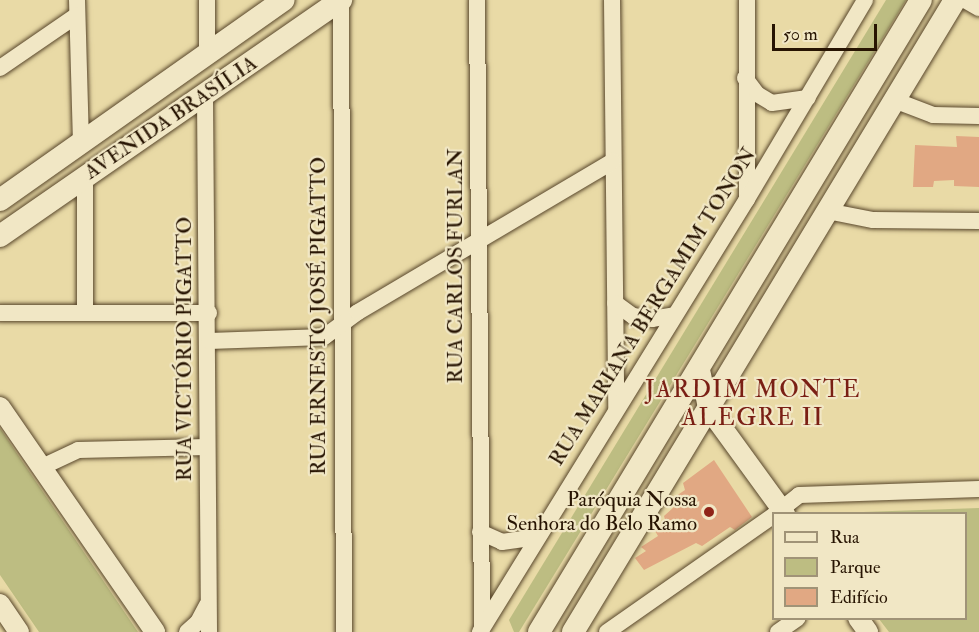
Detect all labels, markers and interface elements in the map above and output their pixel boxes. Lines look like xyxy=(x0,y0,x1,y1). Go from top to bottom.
scale bar xyxy=(775,12,880,50)
text: 50 m xyxy=(783,23,818,46)
street label: AVENIDA BRASÍLIA xyxy=(80,51,262,185)
street label: RUA MARIANA BERGAMIM TONON xyxy=(544,143,762,471)
street label: RUA CARLOS FURLAN xyxy=(443,149,469,383)
street label: RUA ERNESTO JOSÉ PIGATTO xyxy=(306,157,332,475)
street label: RUA VICTÓRIO PIGATTO xyxy=(172,217,198,481)
district label: JARDIM MONTE ALEGRE II xyxy=(645,376,861,432)
place label: Paróquia Nossa Senhora do Belo Ramo xyxy=(507,487,697,537)
marker: Paróquia Nossa Senhora do Belo Ramo xyxy=(702,505,716,519)
legend xyxy=(772,512,967,620)
text: Rua xyxy=(830,526,859,549)
text: Parque xyxy=(830,556,880,579)
text: Edifício xyxy=(830,586,888,609)

